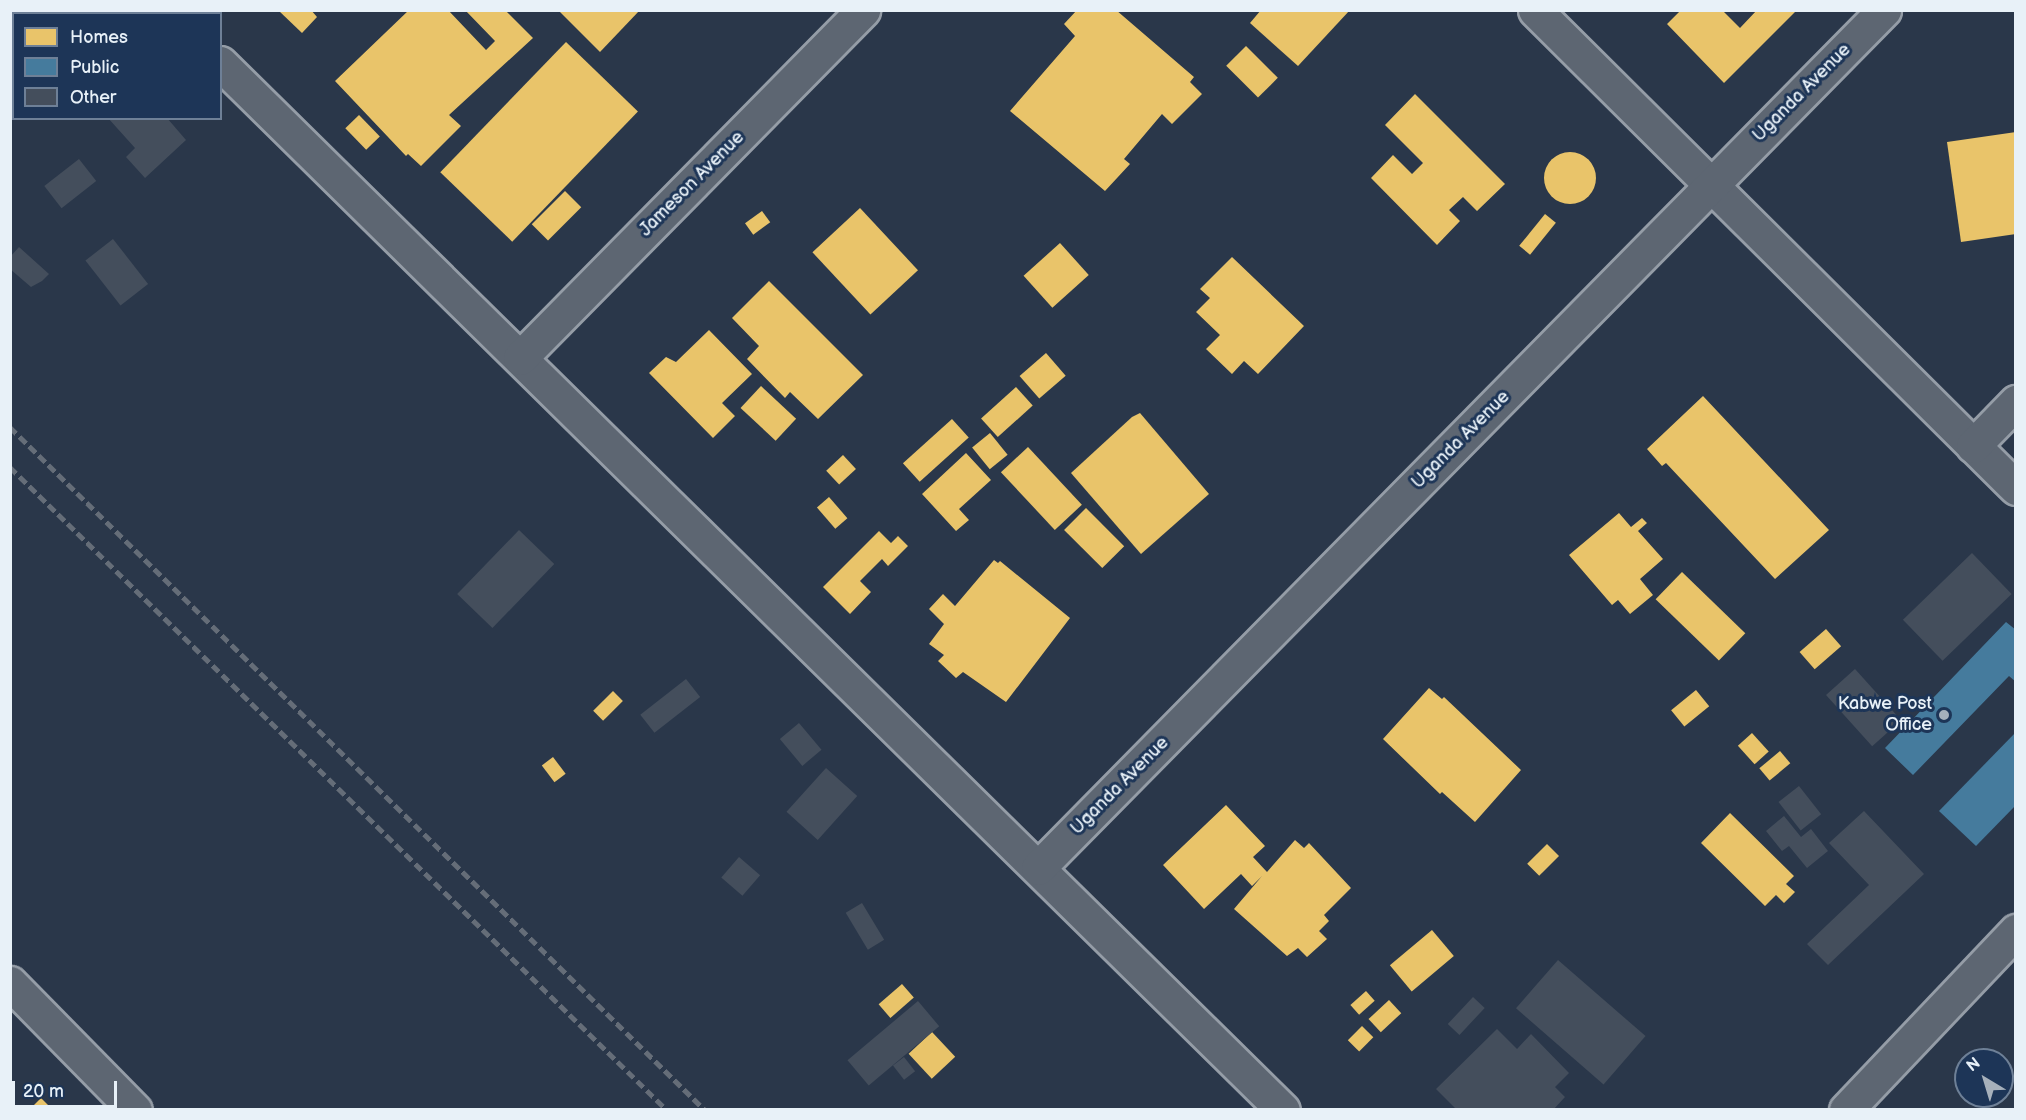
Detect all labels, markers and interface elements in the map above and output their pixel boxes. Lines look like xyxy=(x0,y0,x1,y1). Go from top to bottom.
legend xyxy=(12,12,222,120)
text: Homes xyxy=(70,27,128,48)
street label: Uganda Avenue xyxy=(1749,40,1855,146)
text: Public xyxy=(70,57,119,78)
text: Other xyxy=(70,87,116,108)
street label: Jameson Avenue xyxy=(635,127,749,241)
street label: Uganda Avenue xyxy=(1408,387,1514,493)
place label: Kabwe Post Office xyxy=(1838,694,1932,736)
marker: Kabwe Post Office xyxy=(1937,708,1951,722)
street label: Uganda Avenue xyxy=(1067,733,1173,839)
north arrow xyxy=(1954,1048,2014,1108)
text: N xyxy=(1963,1054,1984,1076)
scale bar xyxy=(15,1069,120,1107)
text: 20 m xyxy=(23,1081,64,1102)

